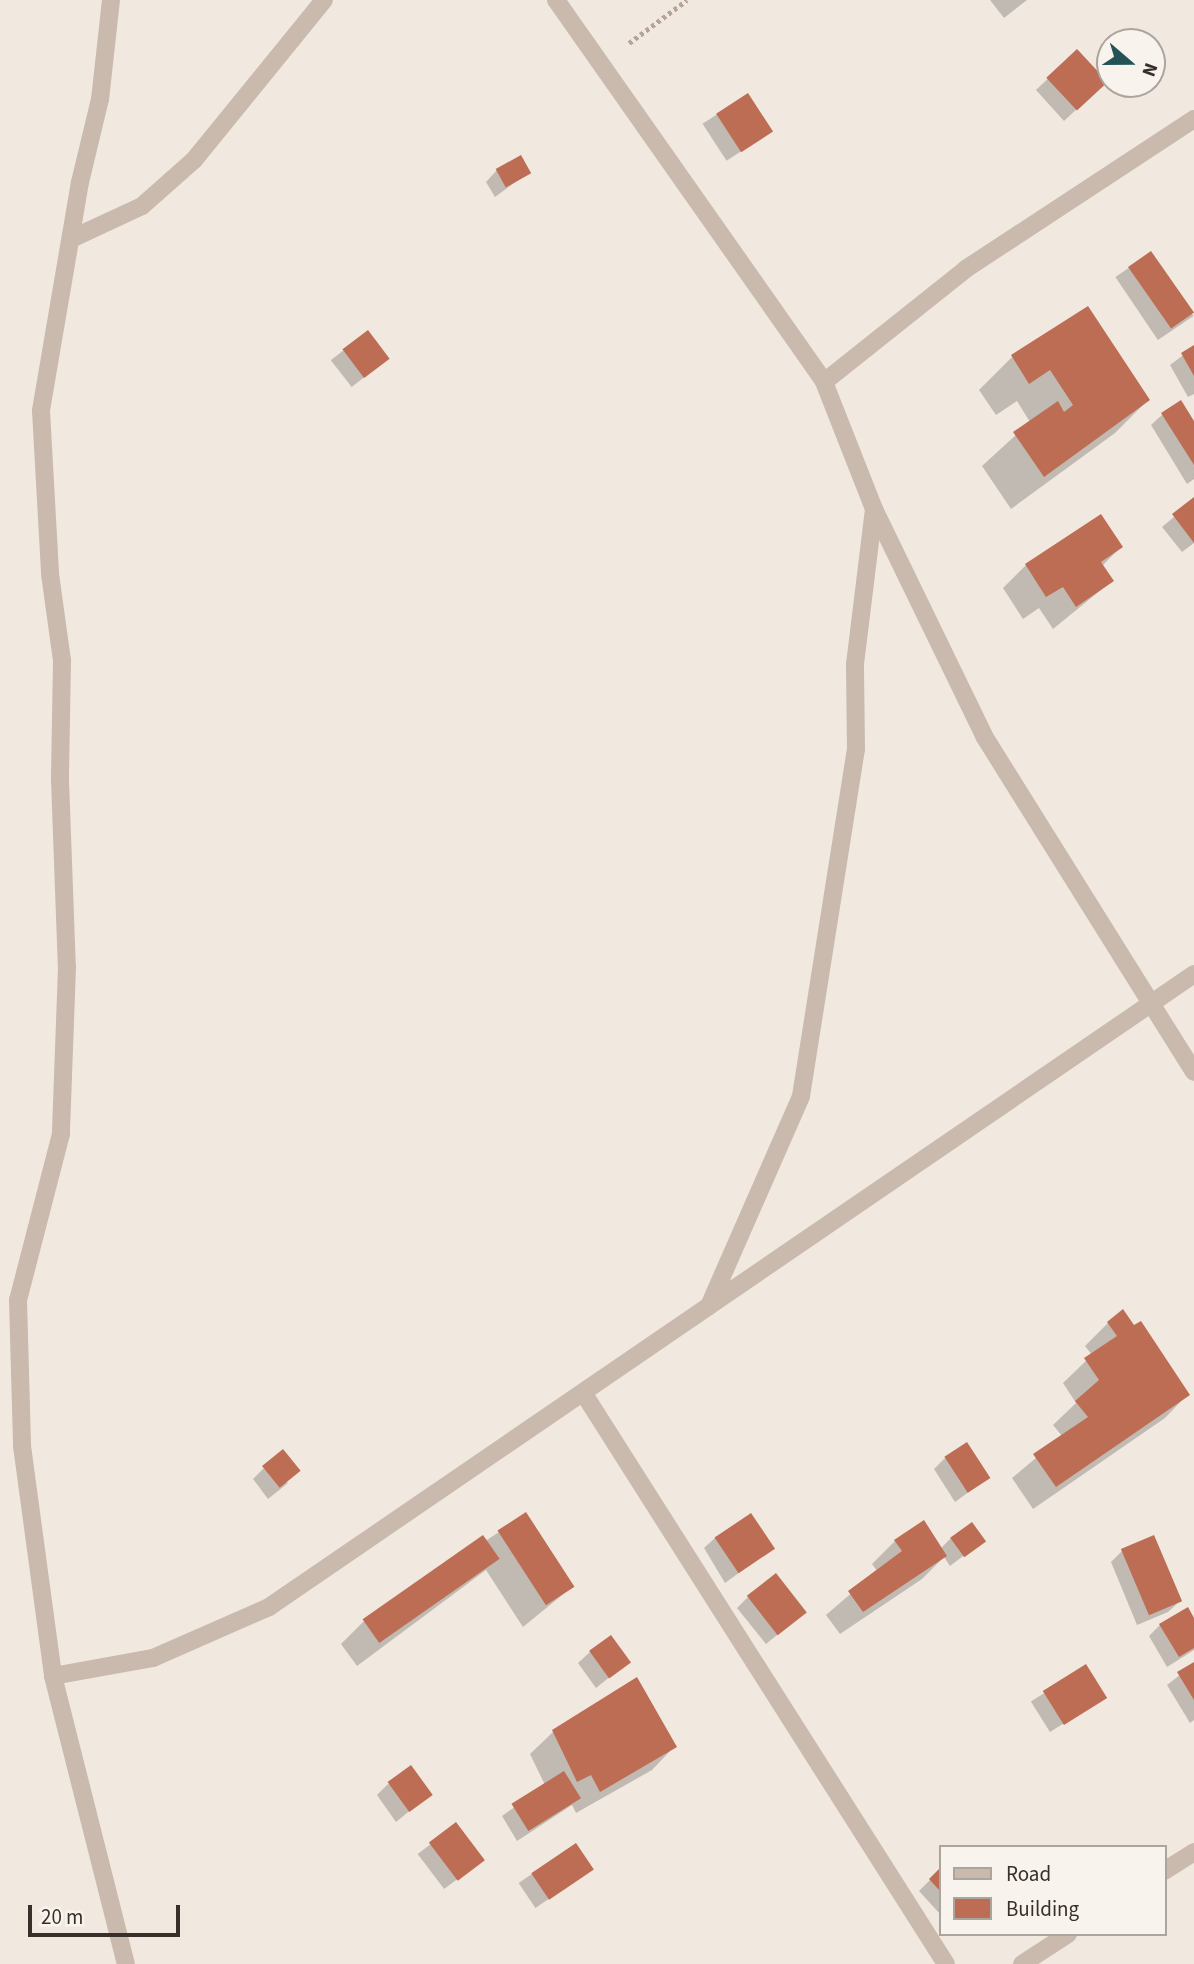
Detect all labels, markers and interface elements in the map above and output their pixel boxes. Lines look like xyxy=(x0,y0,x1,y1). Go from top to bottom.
north arrow xyxy=(1096,28,1166,98)
text: N xyxy=(1134,59,1164,80)
legend xyxy=(939,1845,1166,1936)
text: Road xyxy=(1006,1859,1051,1889)
scale bar xyxy=(32,1890,184,1934)
text: Building xyxy=(1006,1894,1079,1924)
text: 20 m xyxy=(41,1902,83,1932)

